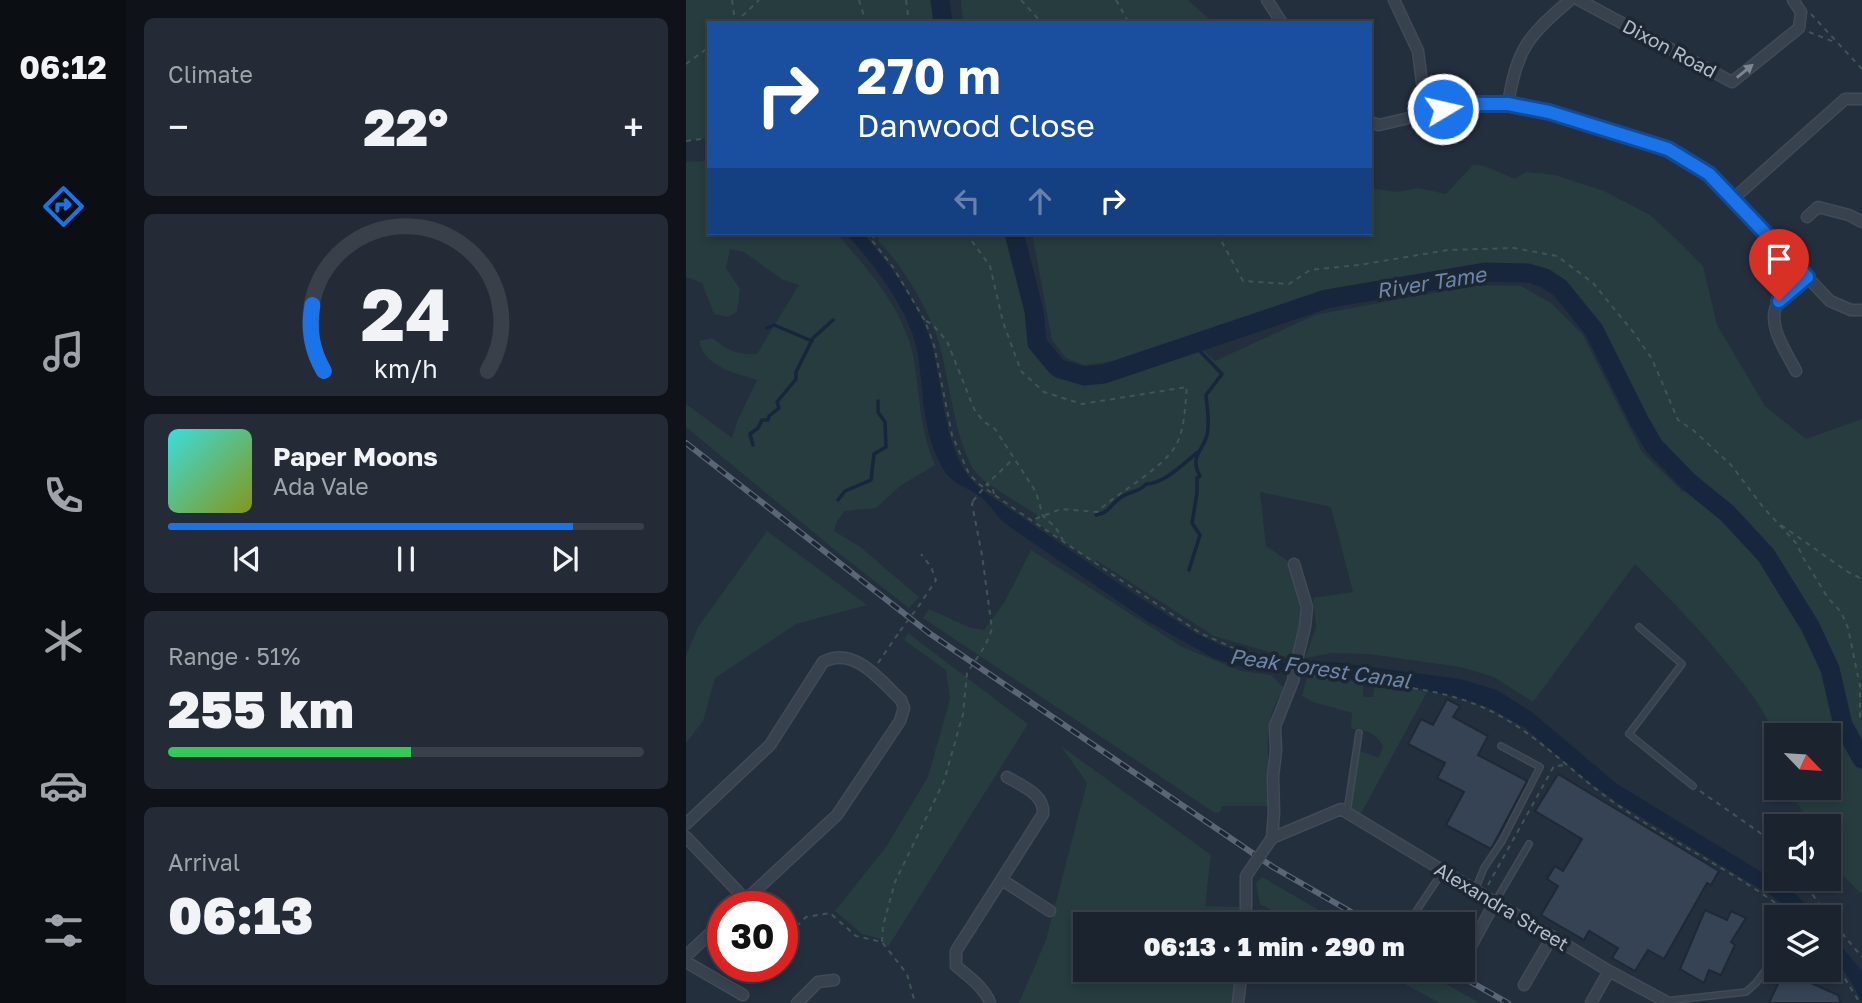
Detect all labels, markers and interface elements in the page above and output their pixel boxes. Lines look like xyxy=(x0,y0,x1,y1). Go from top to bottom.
street label: Dixon Road xyxy=(1619,14,1721,82)
text: 270 m xyxy=(857,46,1001,105)
text: 06:12 xyxy=(19,48,107,86)
icon: right xyxy=(742,49,833,140)
text: Climate xyxy=(168,60,253,88)
one-way arrow xyxy=(1736,64,1754,79)
position arrow xyxy=(1406,72,1480,146)
text: 22° xyxy=(364,95,448,157)
text: − xyxy=(168,104,189,149)
text: + xyxy=(623,104,644,149)
text: Danwood Close xyxy=(857,106,1095,144)
icon: directions xyxy=(39,182,88,231)
icon: left xyxy=(948,182,986,220)
icon: ahead xyxy=(1021,182,1059,220)
icon: right xyxy=(1094,182,1132,220)
pin xyxy=(1749,229,1809,301)
icon: arrive xyxy=(1760,240,1798,278)
water label: River Tame xyxy=(1374,260,1489,303)
text: 24 xyxy=(361,271,451,358)
icon: music xyxy=(39,327,88,376)
text: km/h xyxy=(374,353,438,384)
text: Paper Moons xyxy=(273,441,438,472)
icon: phone xyxy=(39,471,88,520)
text: Ada Vale xyxy=(273,472,369,500)
icon: previous xyxy=(228,540,266,578)
icon: pause xyxy=(387,540,425,578)
icon: next xyxy=(546,540,584,578)
icon: climate xyxy=(39,616,88,665)
text: Range · 51% xyxy=(168,642,300,670)
water label: Peak Forest Canal xyxy=(1228,642,1413,694)
text: 255 km xyxy=(168,677,354,739)
north arrow xyxy=(1764,723,1841,800)
map controls xyxy=(1764,723,1841,982)
icon: car xyxy=(39,761,88,810)
button: sound xyxy=(1764,814,1841,891)
text: Arrival xyxy=(168,848,240,876)
street label: Alexandra Street xyxy=(1431,857,1573,955)
text: 06:13 xyxy=(168,883,314,945)
speed limit sign: 30 xyxy=(707,891,798,982)
button: layers xyxy=(1764,905,1841,982)
icon: filters xyxy=(39,906,88,955)
text: 06:13 · 1 min · 290 m xyxy=(1143,931,1405,962)

